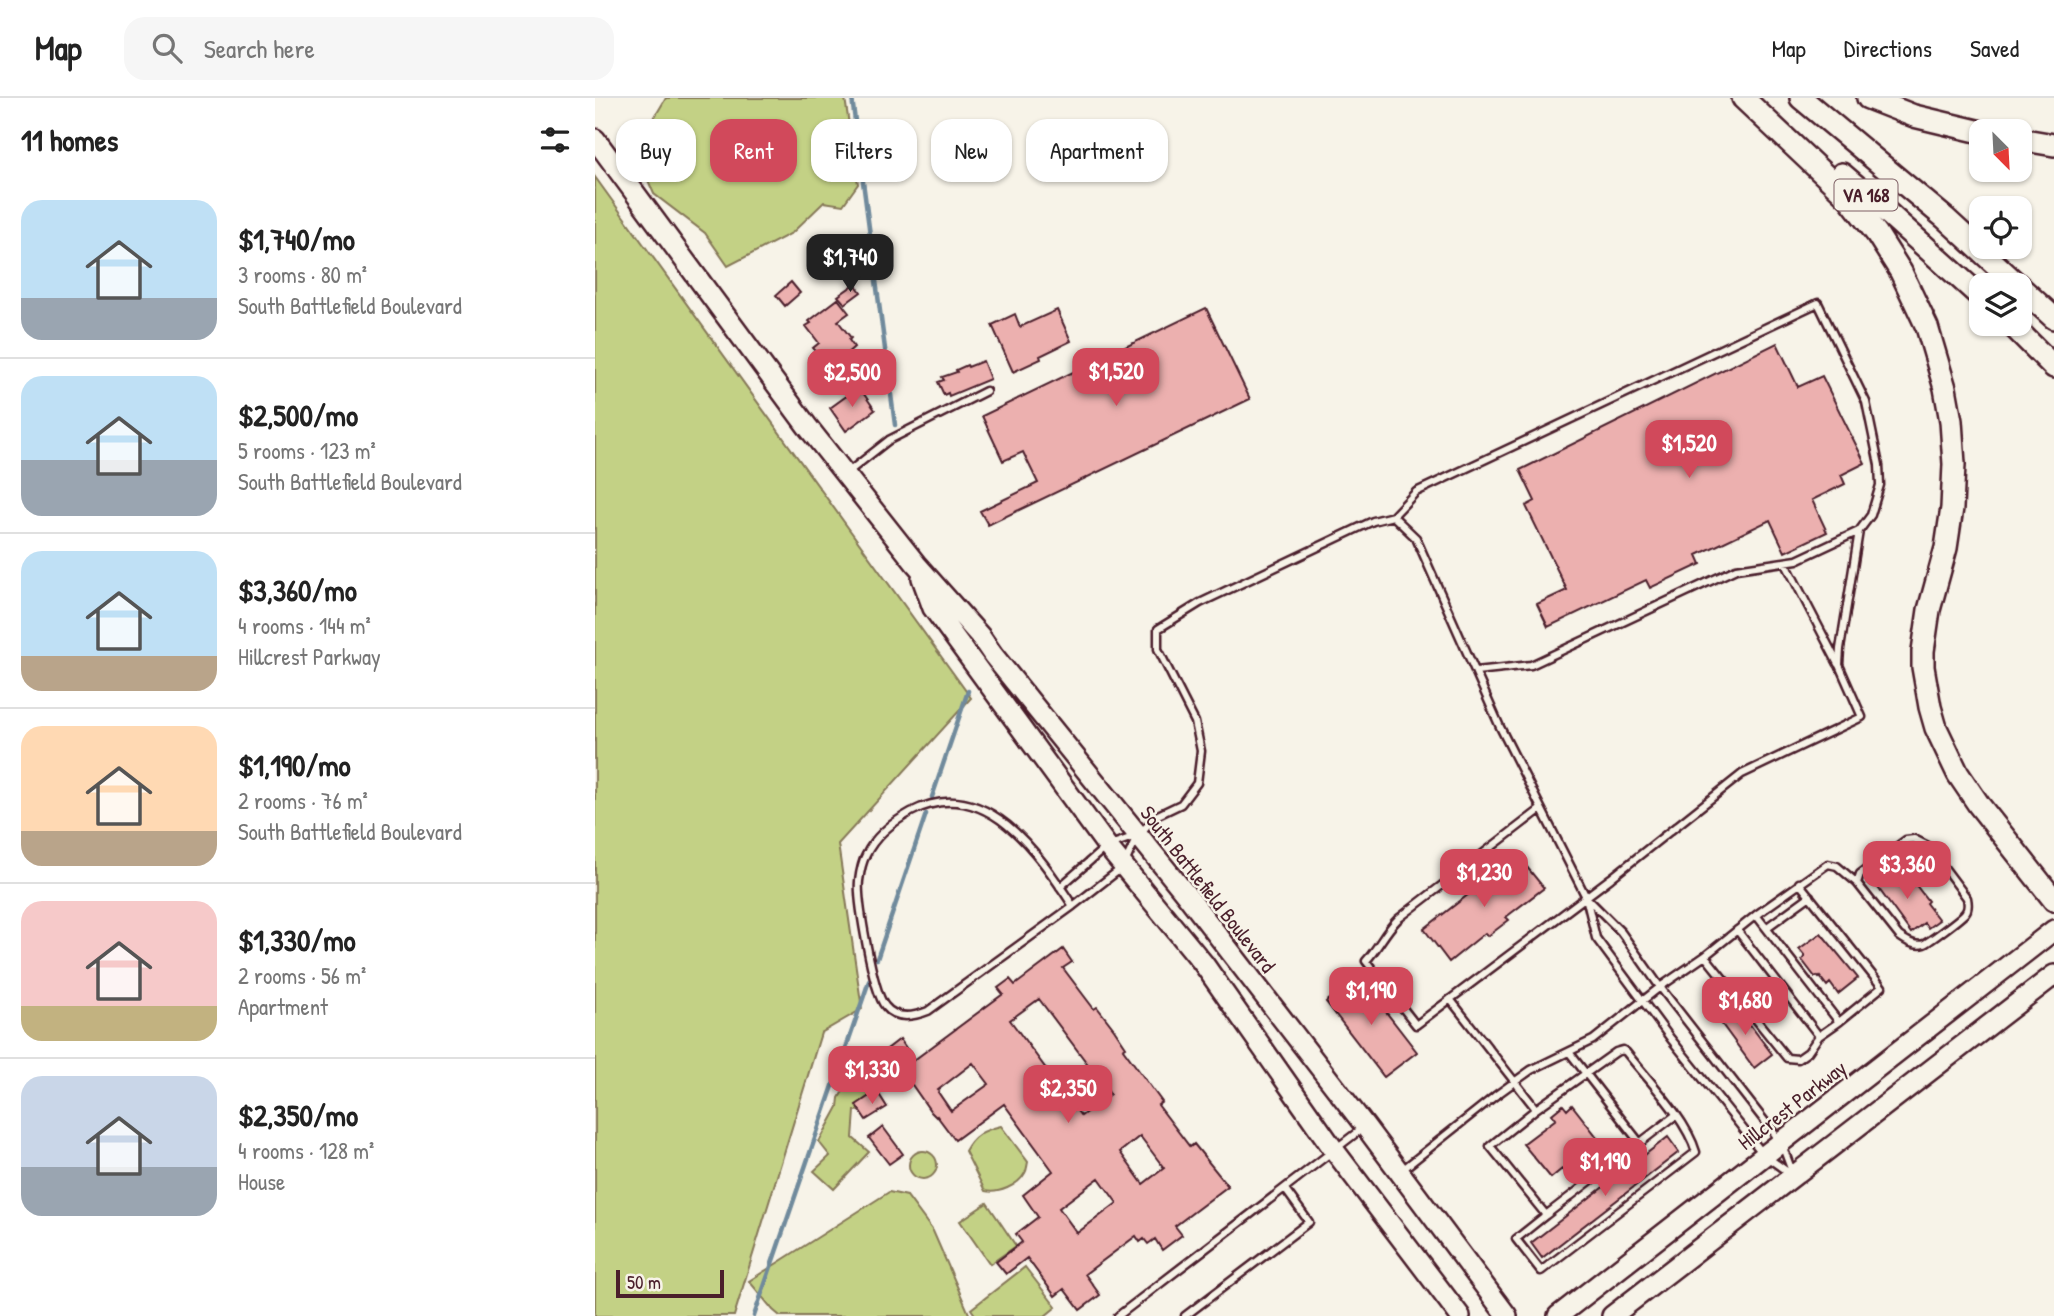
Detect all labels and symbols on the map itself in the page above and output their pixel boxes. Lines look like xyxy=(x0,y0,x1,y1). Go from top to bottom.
north arrow xyxy=(1969,119,2032,182)
road number: VA 168 xyxy=(1835,180,1897,211)
pin: $1,740 xyxy=(793,234,907,294)
pin: $1,520 xyxy=(1059,348,1173,408)
pin: $2,500 xyxy=(795,350,909,409)
pin: $1,520 xyxy=(1632,420,1746,480)
street label: South Battlefield Boulevard xyxy=(1134,800,1282,978)
pin: $3,360 xyxy=(1850,842,1964,901)
pin: $1,230 xyxy=(1427,850,1541,909)
pin: $1,190 xyxy=(1314,968,1428,1027)
pin: $1,680 xyxy=(1688,978,1802,1037)
pin: $1,330 xyxy=(815,1046,929,1106)
street label: Hillcrest Parkway xyxy=(1732,1053,1852,1157)
pin: $2,350 xyxy=(1011,1066,1125,1125)
pin: $1,190 xyxy=(1548,1138,1662,1198)
scale bar xyxy=(616,1267,725,1299)

